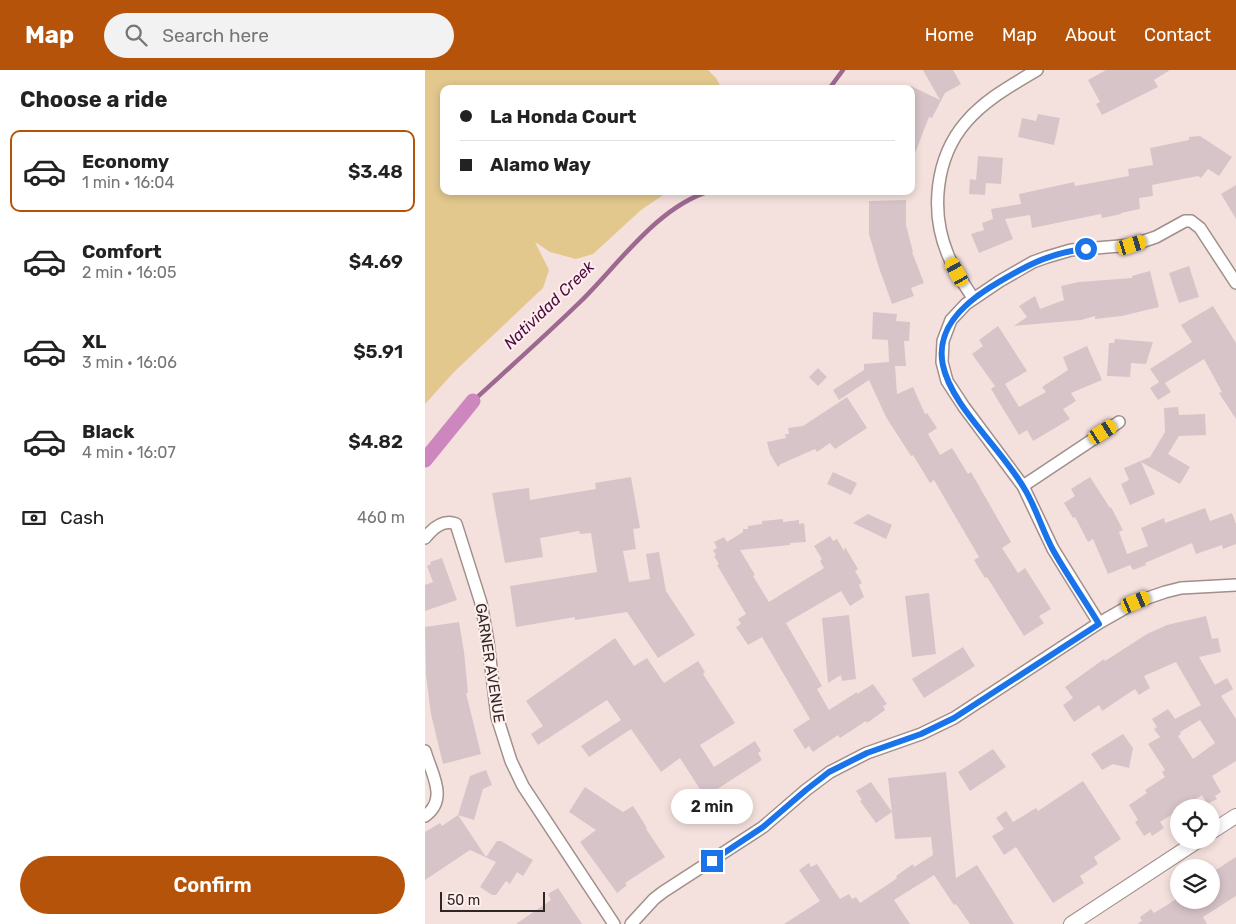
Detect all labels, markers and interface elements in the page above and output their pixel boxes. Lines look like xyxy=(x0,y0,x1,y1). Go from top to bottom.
search box xyxy=(104,13,454,58)
text: Map xyxy=(25,21,74,49)
icon: search xyxy=(122,21,150,49)
text: Search here xyxy=(162,24,269,47)
text: Home xyxy=(925,24,974,46)
text: Map xyxy=(1002,24,1037,46)
text: About xyxy=(1065,24,1116,46)
text: Contact xyxy=(1144,24,1211,46)
text: Choose a ride xyxy=(20,86,167,113)
text: La Honda Court xyxy=(490,105,636,128)
icon: car xyxy=(22,149,67,194)
text: Economy xyxy=(82,150,169,173)
text: Alamo Way xyxy=(490,153,591,176)
text: $3.48 xyxy=(348,160,403,183)
text: 1 min · 16:04 xyxy=(82,173,174,192)
car xyxy=(1115,233,1148,257)
route start xyxy=(1075,238,1097,260)
icon: car xyxy=(22,239,67,284)
text: Comfort xyxy=(82,240,162,263)
text: $4.69 xyxy=(349,250,403,273)
car xyxy=(943,255,970,289)
water label: Natividad Creek xyxy=(500,257,599,353)
text: 2 min · 16:05 xyxy=(82,263,176,282)
icon: car xyxy=(22,329,67,374)
text: XL xyxy=(82,330,106,353)
text: $5.91 xyxy=(353,340,403,363)
text: 3 min · 16:06 xyxy=(82,353,177,372)
car xyxy=(1086,418,1119,446)
icon: car xyxy=(22,419,67,464)
text: Black xyxy=(82,420,134,443)
text: $4.82 xyxy=(348,430,403,453)
text: 4 min · 16:07 xyxy=(82,443,176,462)
icon: cash xyxy=(20,504,48,532)
text: Cash xyxy=(60,506,104,529)
text: 460 m xyxy=(357,508,405,527)
car xyxy=(1119,589,1152,615)
street label: GARNER AVENUE xyxy=(472,602,508,724)
callout: 2 min xyxy=(671,788,753,824)
text: 2 min xyxy=(691,797,733,816)
map controls xyxy=(1170,799,1220,909)
button: locate xyxy=(1170,799,1220,849)
route end xyxy=(701,850,723,872)
button: Confirm xyxy=(20,856,405,914)
button: layers xyxy=(1170,859,1220,909)
scale bar xyxy=(440,889,545,912)
text: 50 m xyxy=(447,892,480,909)

